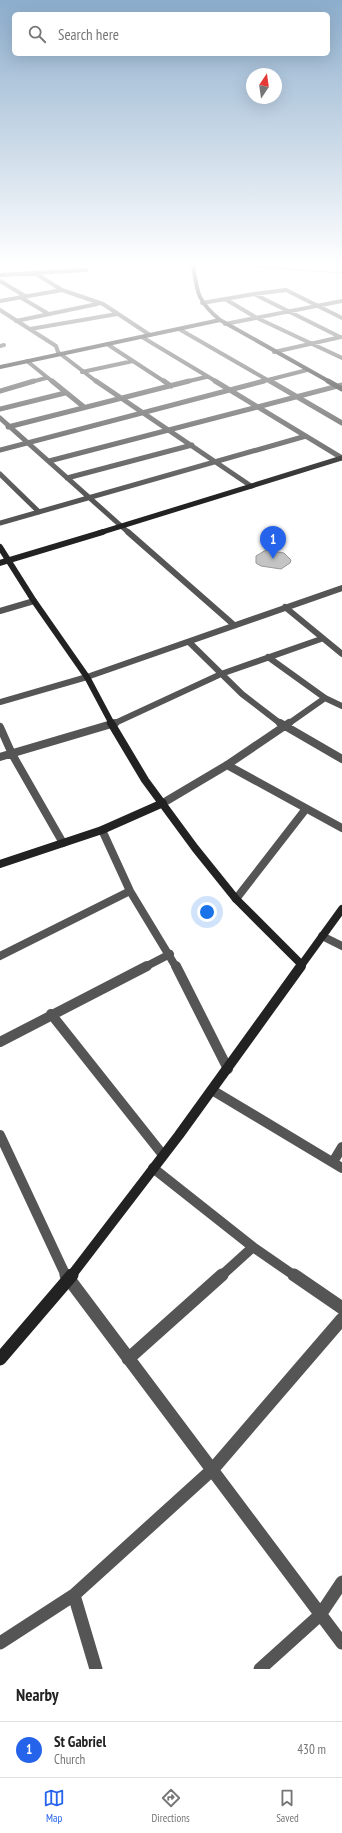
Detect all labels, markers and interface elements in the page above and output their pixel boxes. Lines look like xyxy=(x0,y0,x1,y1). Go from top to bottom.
search box xyxy=(12,12,330,56)
icon: search xyxy=(26,23,48,45)
text: Search here xyxy=(58,25,119,44)
north arrow xyxy=(246,68,282,104)
pin: 1 xyxy=(260,526,286,559)
your location xyxy=(197,902,217,922)
text: Nearby xyxy=(16,1684,59,1706)
text: St Gabriel xyxy=(54,1732,106,1751)
text: 1 xyxy=(26,1741,32,1758)
text: 430 m xyxy=(297,1741,326,1758)
text: Church xyxy=(54,1751,85,1768)
tab: Map xyxy=(43,1787,65,1825)
tab: Directions xyxy=(152,1787,190,1825)
tab: Saved xyxy=(276,1787,299,1825)

